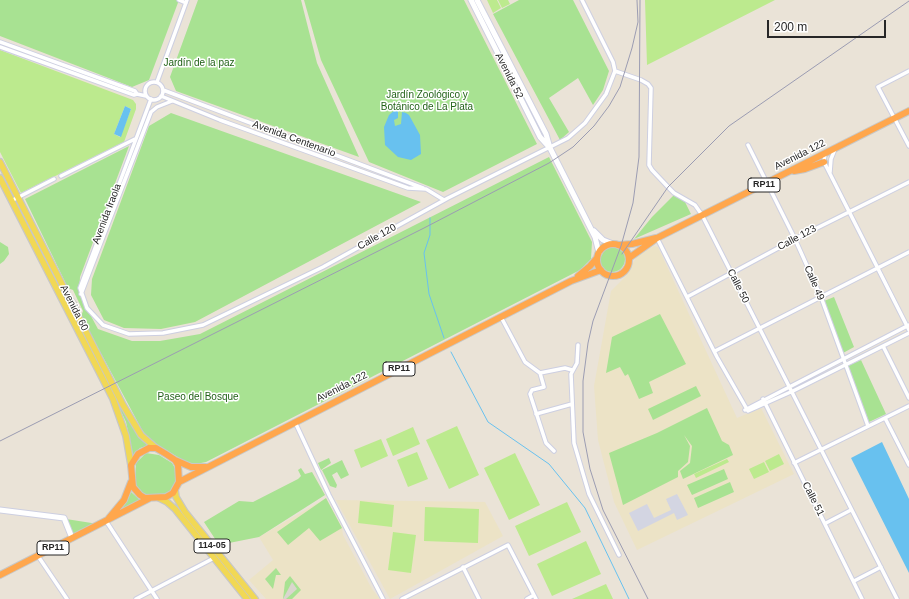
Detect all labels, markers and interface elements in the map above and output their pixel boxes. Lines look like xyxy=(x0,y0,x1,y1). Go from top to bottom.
scale bar xyxy=(769,12,888,38)
text: 200 m xyxy=(774,20,807,34)
street label: Avenida 52 xyxy=(492,51,526,101)
park label: Jardín de la paz xyxy=(163,57,235,69)
park label: Jardín Zoológico y Botánico de La Plata xyxy=(381,89,473,112)
street label: Avenida Centenario xyxy=(251,118,337,160)
street label: Avenida 122 xyxy=(773,137,827,173)
road number: RP11 xyxy=(748,178,780,192)
street label: Avenida Iraola xyxy=(90,182,124,246)
street label: Calle 120 xyxy=(356,222,398,252)
street label: Calle 123 xyxy=(776,223,818,253)
street label: Calle 49 xyxy=(801,264,827,302)
street label: Calle 50 xyxy=(724,267,752,305)
street label: Avenida 60 xyxy=(57,283,91,333)
road number: RP11 xyxy=(383,362,415,376)
street label: Avenida 122 xyxy=(315,369,369,405)
park label: Paseo del Bosque xyxy=(157,391,239,403)
street label: Calle 51 xyxy=(799,480,827,518)
road number: 114-05 xyxy=(194,539,230,553)
road number: RP11 xyxy=(37,541,69,555)

